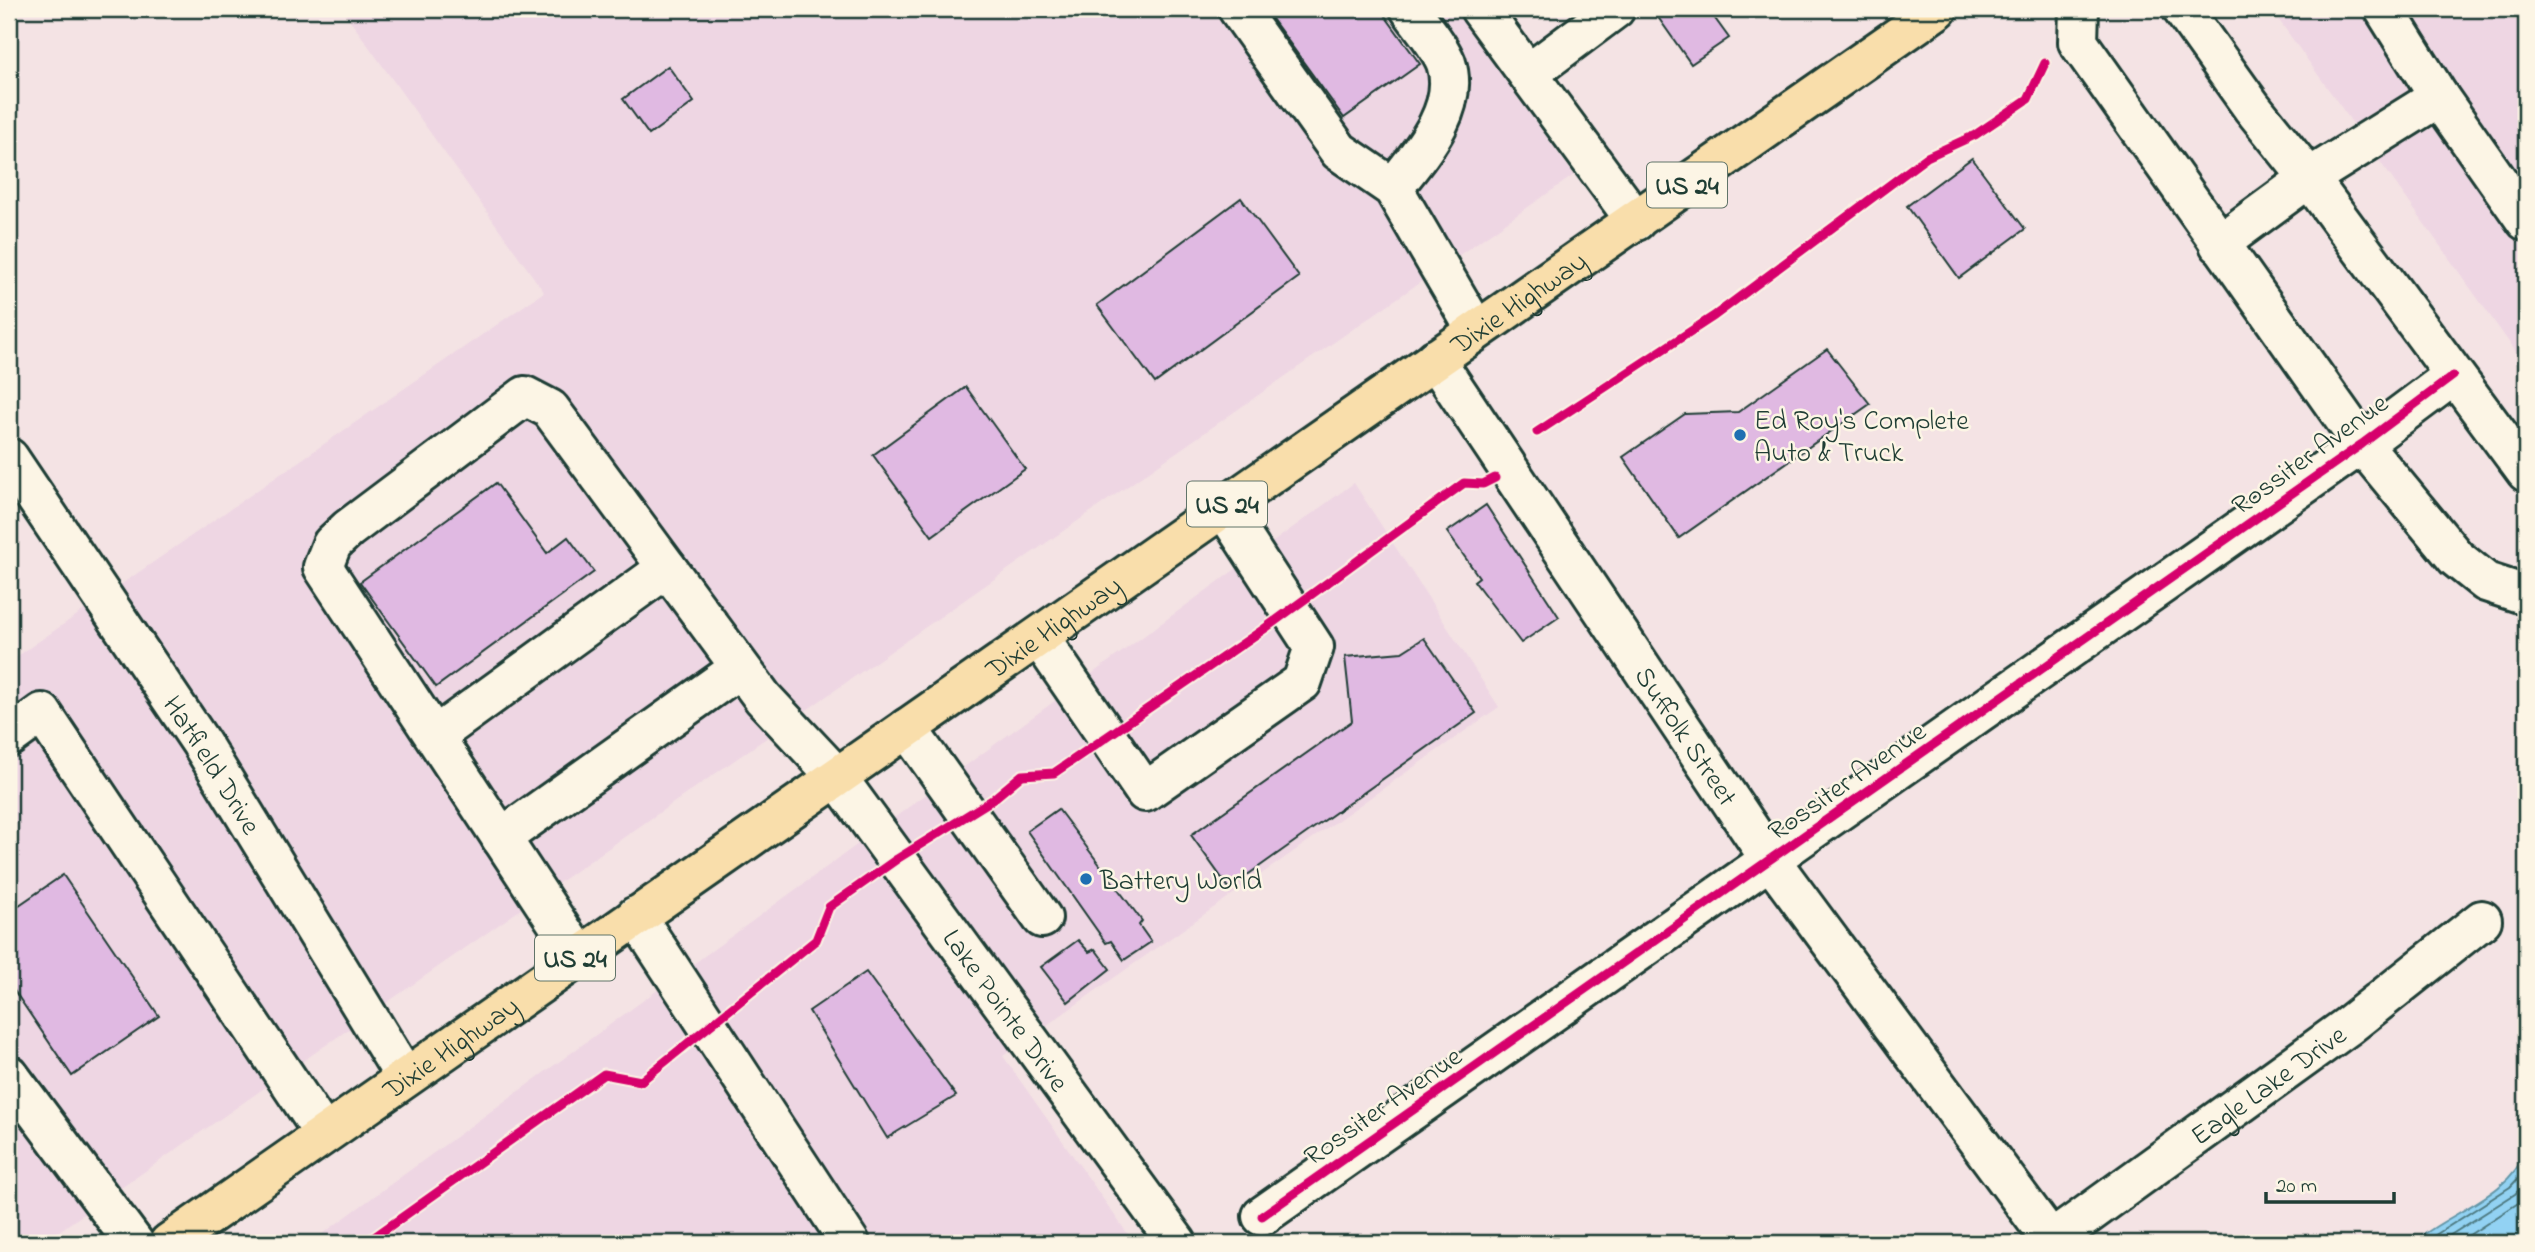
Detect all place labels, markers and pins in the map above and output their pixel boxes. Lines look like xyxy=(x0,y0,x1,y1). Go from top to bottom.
place label: Ed Roy's Complete Auto & Truck xyxy=(1754,402,1969,475)
marker: Ed Roy's Complete Auto & Truck xyxy=(1732,427,1748,443)
place label: Battery World xyxy=(1099,862,1262,903)
marker: Battery World xyxy=(1078,871,1094,887)

